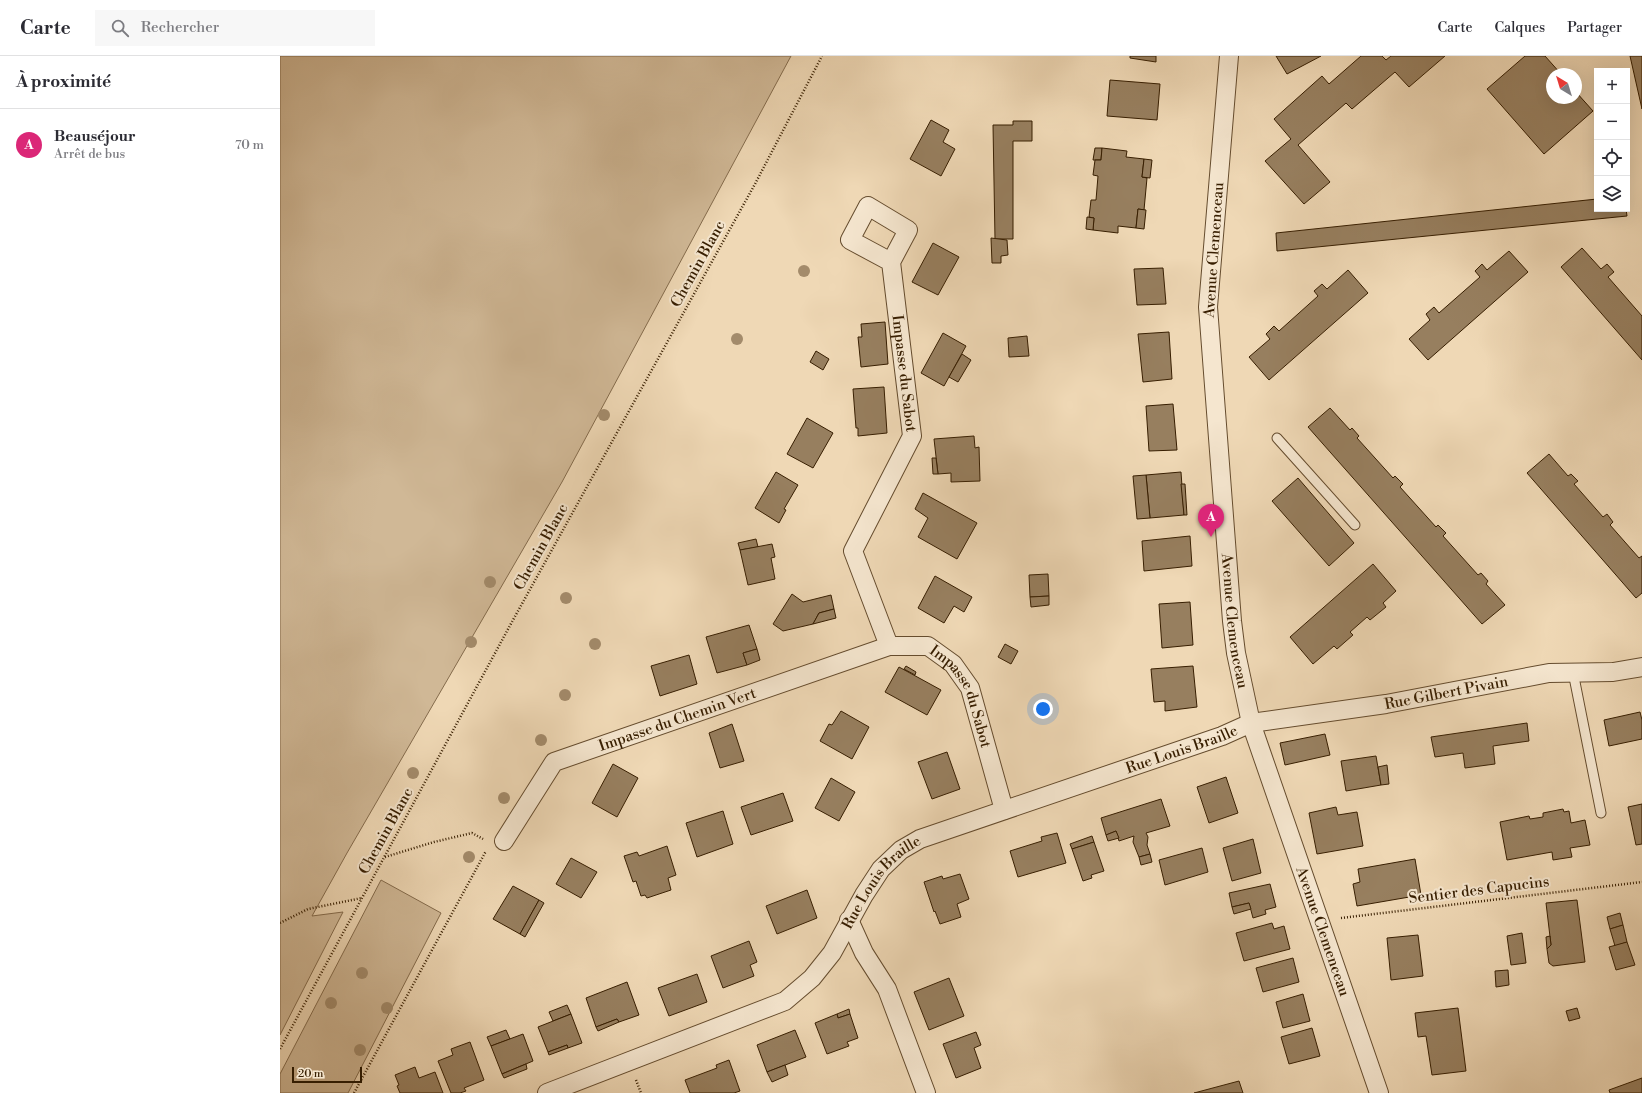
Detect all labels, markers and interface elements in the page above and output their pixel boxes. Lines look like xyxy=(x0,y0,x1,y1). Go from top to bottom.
search box xyxy=(95,10,375,46)
text: Carte xyxy=(20,16,71,40)
icon: search xyxy=(109,17,131,39)
text: Rechercher xyxy=(141,18,219,37)
text: Carte xyxy=(1437,19,1472,37)
text: Calques xyxy=(1494,19,1545,37)
text: Partager xyxy=(1567,19,1622,37)
north arrow xyxy=(1546,68,1582,104)
map controls xyxy=(1594,68,1630,212)
button: + xyxy=(1594,68,1630,104)
text: À proximité xyxy=(16,71,111,93)
button: − xyxy=(1594,104,1630,140)
text: Beauséjour xyxy=(54,127,136,146)
text: A xyxy=(24,137,34,153)
text: 70 m xyxy=(235,137,264,153)
button: locate xyxy=(1594,140,1630,176)
text: Arrêt de bus xyxy=(54,146,125,162)
button: layers xyxy=(1594,176,1630,212)
street label: Avenue Clemenceau xyxy=(1200,181,1228,319)
street label: Chemin Blanc xyxy=(666,217,730,311)
street label: Impasse du Sabot xyxy=(888,314,921,433)
street label: Chemin Blanc xyxy=(509,500,573,594)
pin: A xyxy=(1198,504,1224,537)
street label: Avenue Clemenceau xyxy=(1217,552,1253,691)
street label: Impasse du Sabot xyxy=(926,641,996,750)
street label: Rue Gilbert Pivain xyxy=(1383,671,1510,714)
street label: Impasse du Chemin Vert xyxy=(596,683,759,755)
your location xyxy=(1033,699,1053,719)
street label: Rue Louis Braille xyxy=(1123,721,1240,778)
street label: Chemin Blanc xyxy=(354,784,418,878)
street label: Rue Louis Braille xyxy=(838,831,924,932)
street label: Avenue Clemenceau xyxy=(1292,863,1354,999)
street label: Sentier des Capucins xyxy=(1408,872,1550,908)
scale bar xyxy=(292,1065,362,1084)
text: 20 m xyxy=(298,1067,323,1081)

